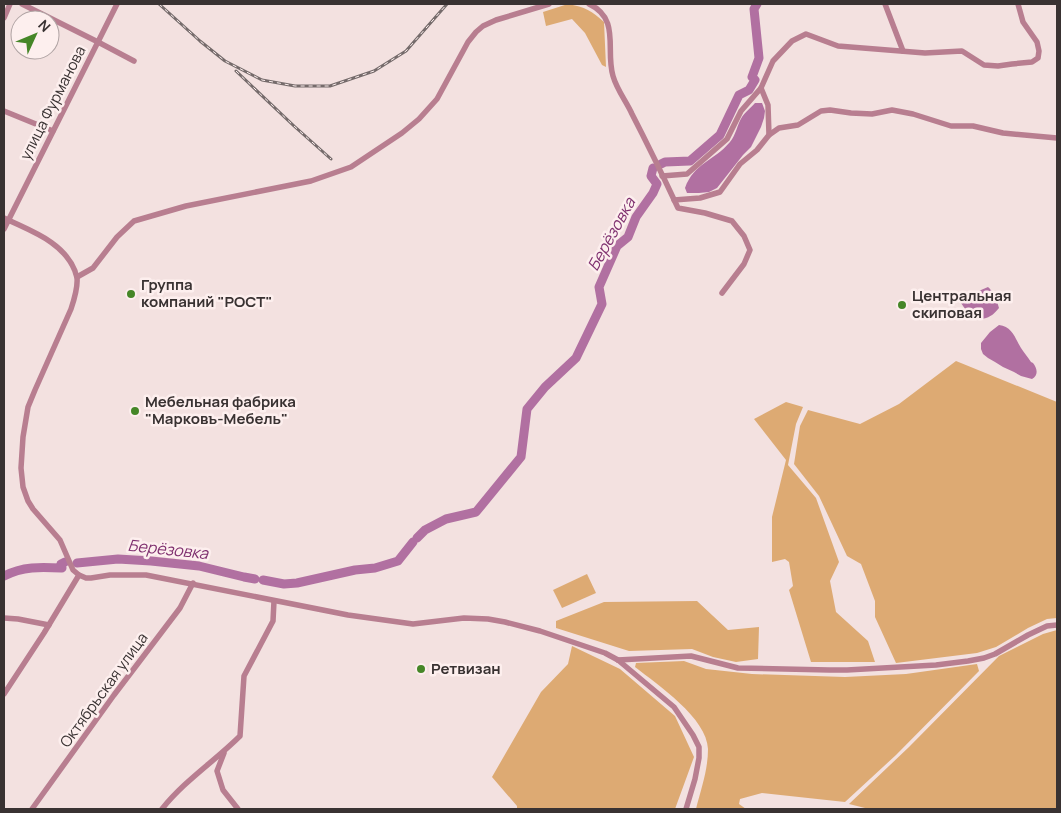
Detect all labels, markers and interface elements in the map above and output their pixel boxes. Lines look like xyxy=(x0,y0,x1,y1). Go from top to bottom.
north arrow xyxy=(10,10,60,60)
text: N xyxy=(34,15,55,36)
street label: улица Фурманова xyxy=(15,42,90,164)
water label: Берёзовка xyxy=(582,193,641,275)
place label: Группа компаний "РОСТ" xyxy=(141,274,272,312)
place label: Центральная скиповая xyxy=(912,285,1012,323)
marker: Группа компаний "РОСТ" xyxy=(125,288,137,300)
marker: Центральная скиповая xyxy=(896,299,908,311)
place label: Мебельная фабрика "Марковъ-Мебель" xyxy=(145,391,296,429)
marker: Мебельная фабрика "Марковъ-Мебель" xyxy=(129,405,141,417)
water label: Берёзовка xyxy=(127,534,210,564)
street label: Октябрьская улица xyxy=(55,628,152,751)
place label: Ретвизан xyxy=(431,658,501,679)
marker: Ретвизан xyxy=(415,663,427,675)

